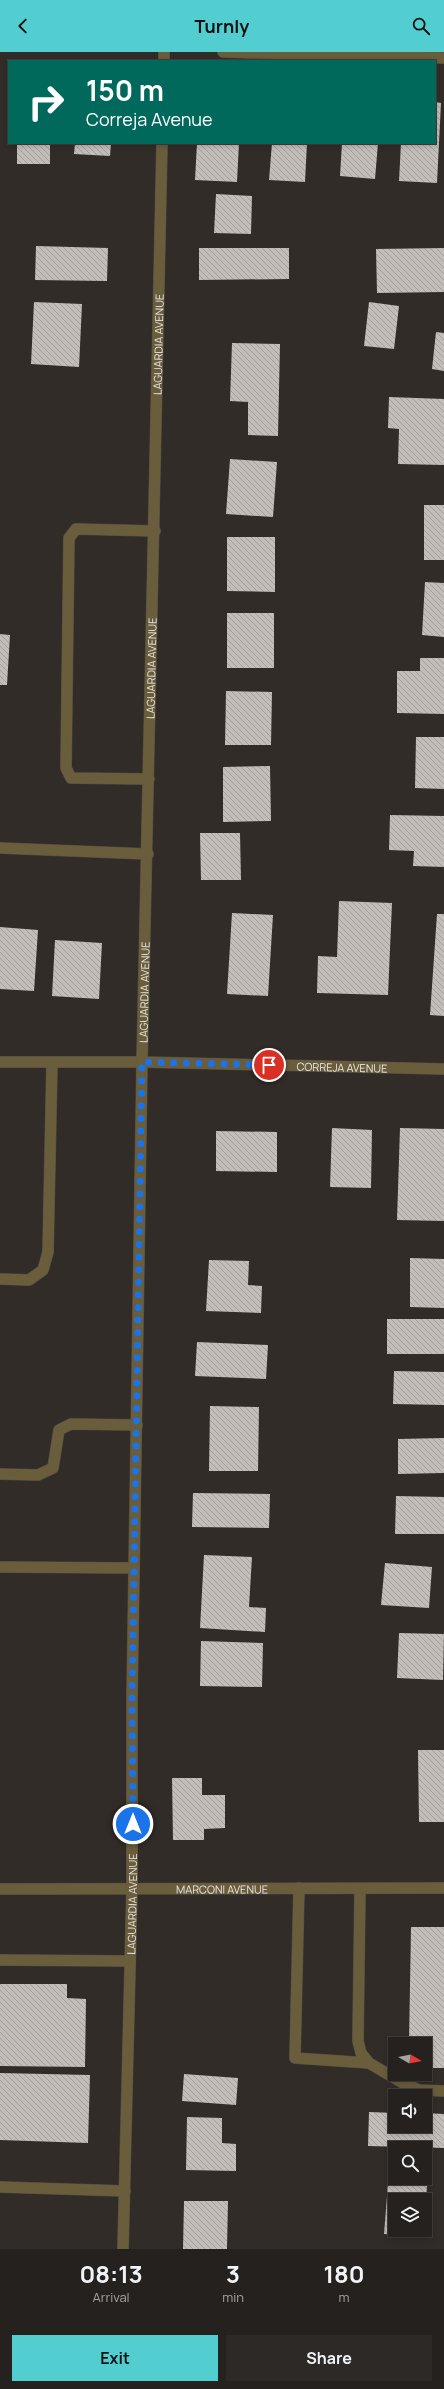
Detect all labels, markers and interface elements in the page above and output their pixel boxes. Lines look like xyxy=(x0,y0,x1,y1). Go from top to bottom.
text: Turnly xyxy=(195,14,249,38)
icon: back xyxy=(12,15,34,37)
icon: search xyxy=(410,15,432,37)
text: 150 m xyxy=(86,71,164,109)
icon: right xyxy=(20,76,72,128)
text: Correja Avenue xyxy=(86,107,213,131)
street label: LAGUARDIA AVENUE xyxy=(149,294,166,395)
street label: LAGUARDIA AVENUE xyxy=(142,617,159,719)
street label: LAGUARDIA AVENUE xyxy=(135,941,152,1043)
pin xyxy=(252,1048,286,1082)
icon: arrive xyxy=(258,1054,280,1076)
street label: CORREJA AVENUE xyxy=(296,1058,387,1075)
position arrow xyxy=(112,1803,154,1845)
street label: LAGUARDIA AVENUE xyxy=(123,1853,140,1955)
street label: MARCONI AVENUE xyxy=(176,1881,268,1896)
north arrow xyxy=(388,2037,432,2081)
map controls xyxy=(388,2037,432,2237)
button: sound xyxy=(388,2089,432,2133)
button: search xyxy=(388,2141,432,2185)
button: layers xyxy=(388,2193,432,2237)
text: 08:13 xyxy=(80,2257,143,2290)
text: 3 xyxy=(226,2257,240,2290)
text: 180 xyxy=(323,2257,365,2290)
text: Arrival xyxy=(93,2288,130,2306)
text: min xyxy=(222,2288,244,2306)
text: m xyxy=(338,2288,350,2306)
button: Exit xyxy=(12,2335,218,2381)
button: Share xyxy=(226,2335,432,2381)

